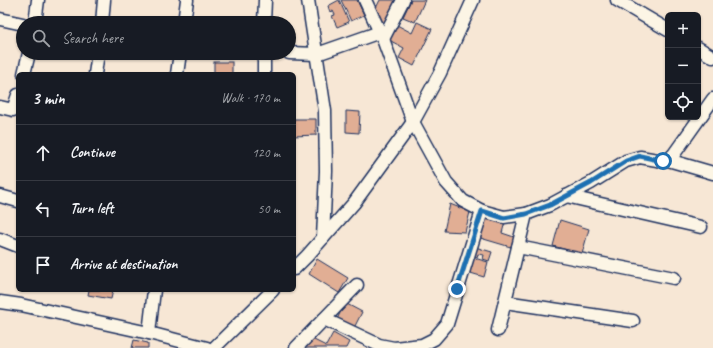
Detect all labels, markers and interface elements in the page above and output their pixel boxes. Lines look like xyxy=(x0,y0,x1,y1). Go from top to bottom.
map controls xyxy=(665,12,701,120)
button: + xyxy=(665,12,701,48)
search box xyxy=(16,16,296,60)
icon: search xyxy=(30,27,52,49)
text: Search here xyxy=(62,29,123,48)
button: − xyxy=(665,48,701,84)
button: locate xyxy=(665,84,701,120)
text: 3 min xyxy=(32,88,65,109)
text: Walk · 170 m xyxy=(221,90,280,106)
icon: ahead xyxy=(32,142,54,164)
text: Continue xyxy=(70,143,115,162)
text: 120 m xyxy=(252,145,280,161)
route start xyxy=(654,152,672,170)
icon: left xyxy=(32,198,54,220)
text: Turn left xyxy=(70,199,113,218)
text: 50 m xyxy=(258,201,280,217)
icon: arrive xyxy=(32,254,54,276)
text: Arrive at destination xyxy=(70,255,177,274)
route end xyxy=(448,280,466,298)

